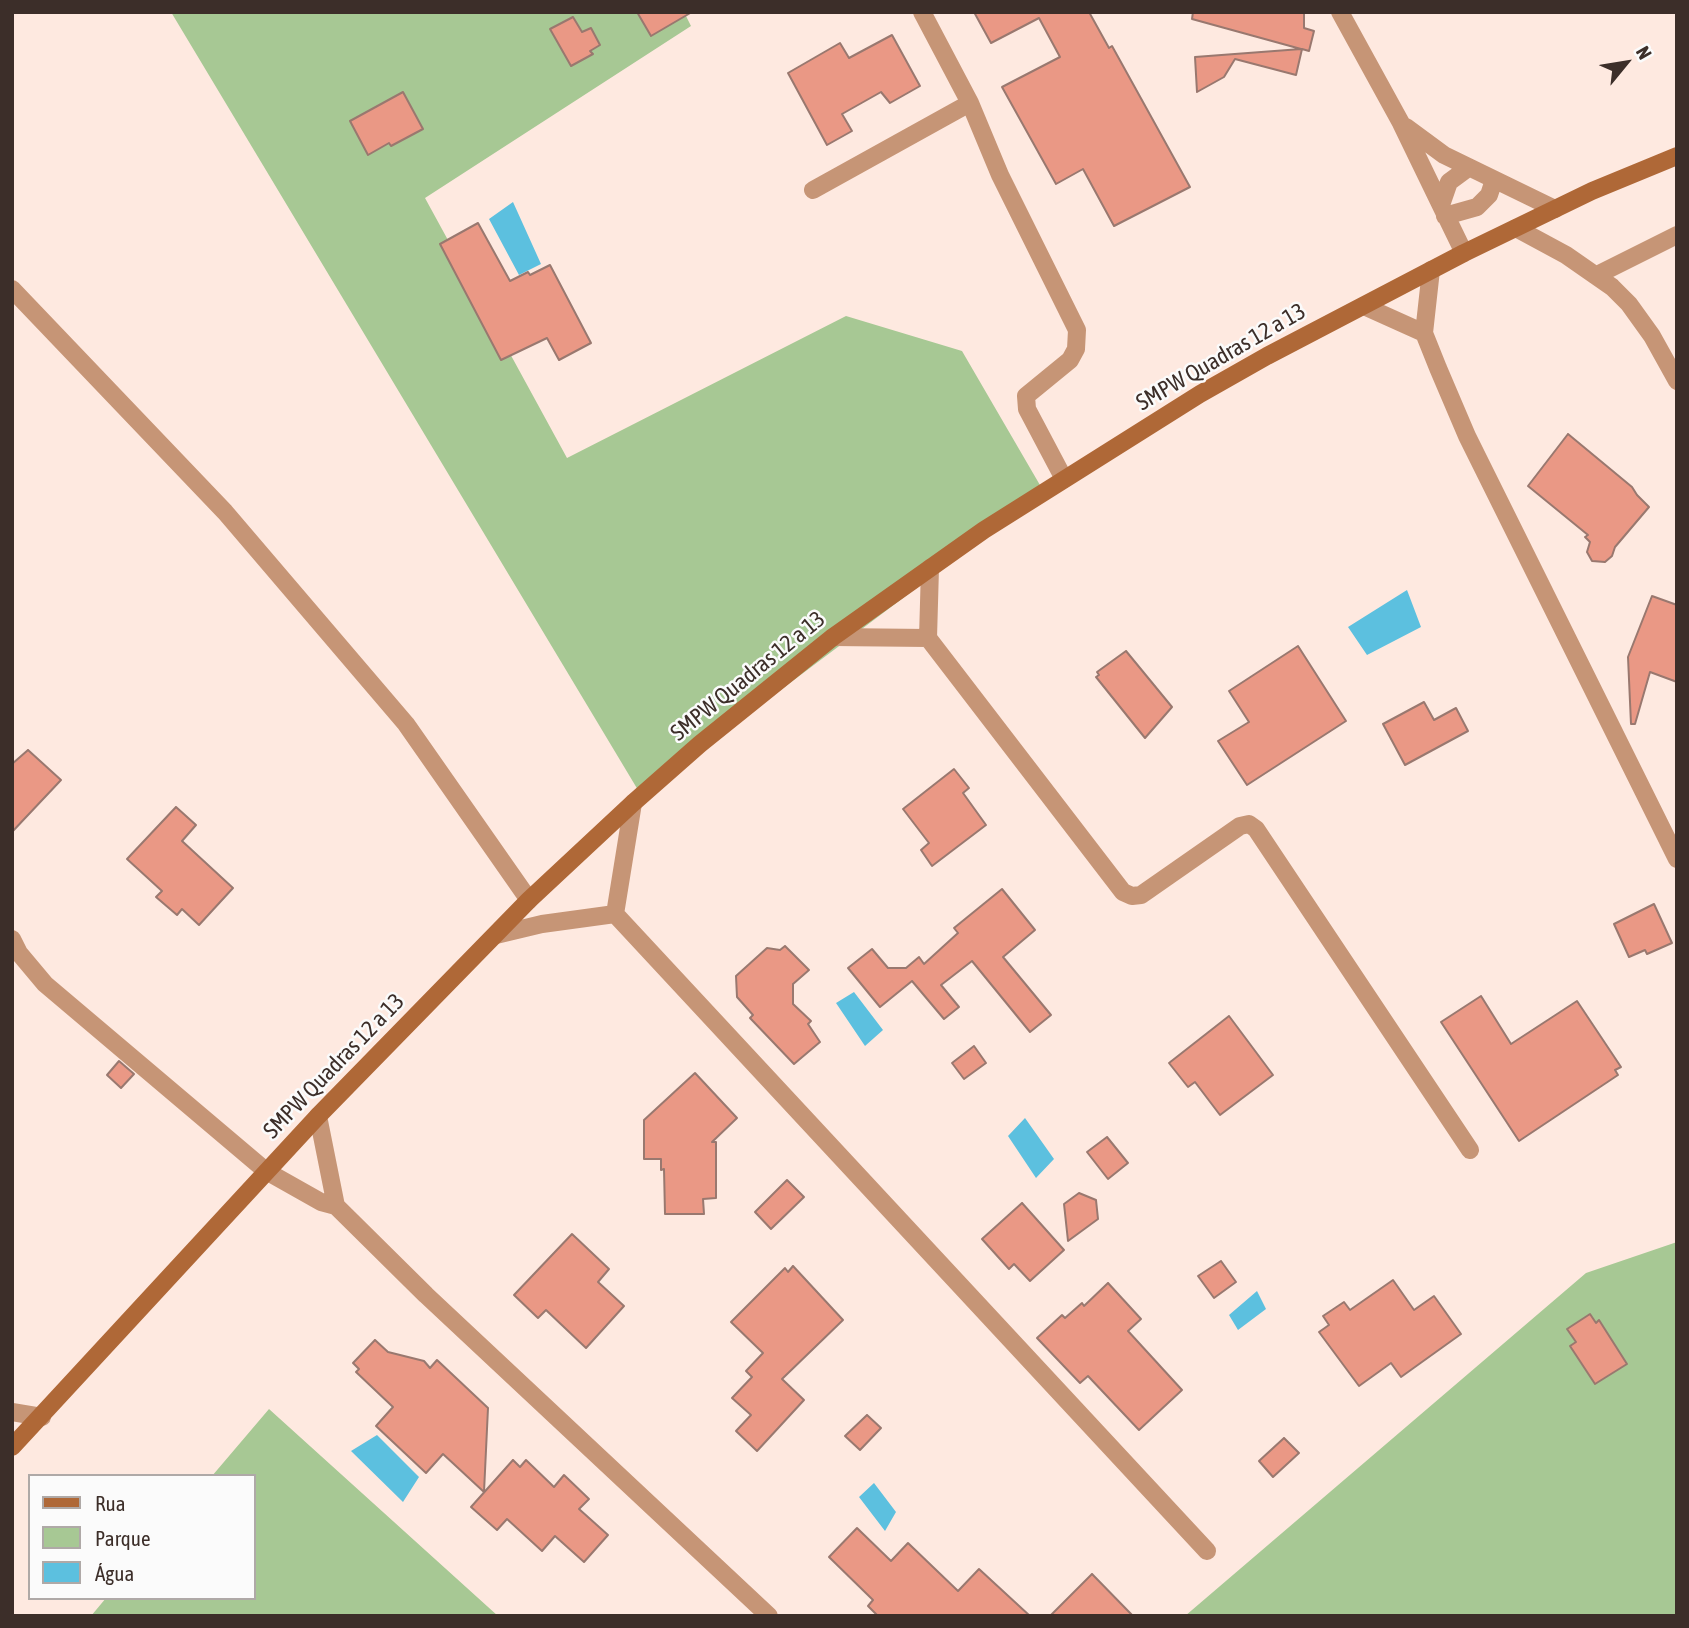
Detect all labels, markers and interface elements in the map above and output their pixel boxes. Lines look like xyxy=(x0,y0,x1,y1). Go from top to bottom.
north arrow xyxy=(1591,28,1661,98)
text: N xyxy=(1632,42,1657,63)
street label: SMPW Quadras 12 a 13 xyxy=(1131,297,1311,417)
street label: SMPW Quadras 12 a 13 xyxy=(665,605,831,747)
street label: SMPW Quadras 12 a 13 xyxy=(258,988,410,1144)
legend xyxy=(28,1474,256,1600)
text: Rua xyxy=(95,1491,125,1515)
text: Parque xyxy=(95,1526,150,1550)
text: Água xyxy=(95,1561,134,1585)

